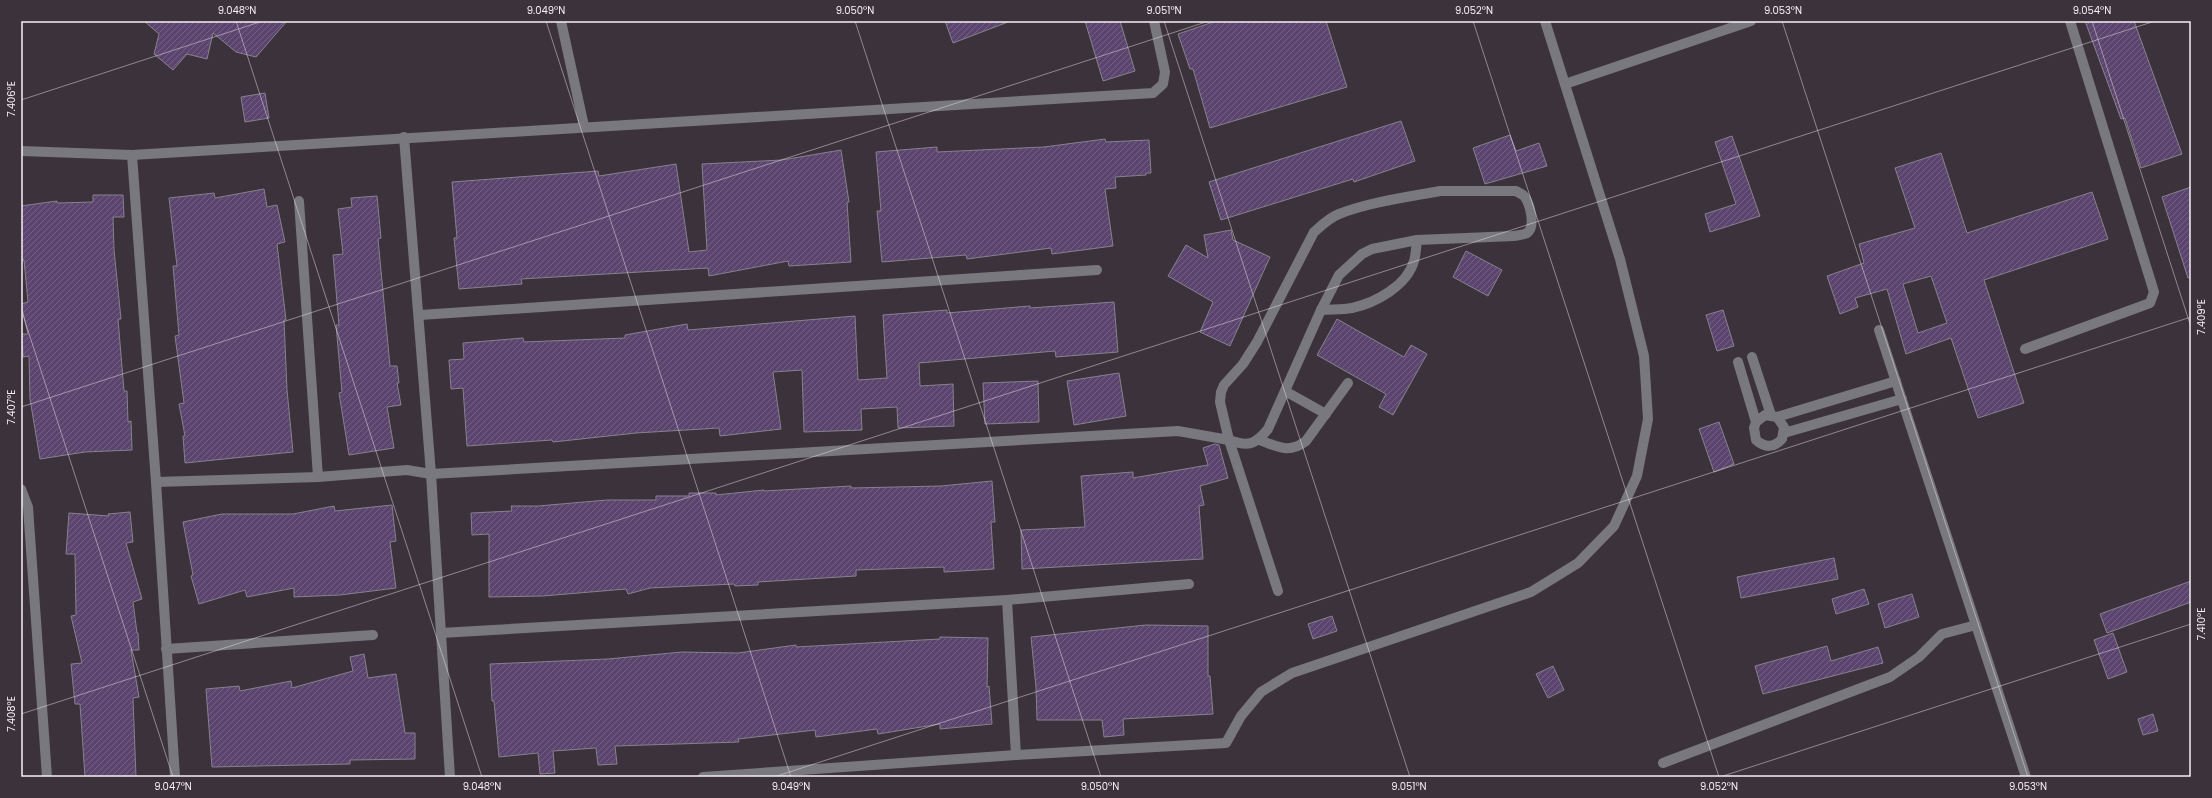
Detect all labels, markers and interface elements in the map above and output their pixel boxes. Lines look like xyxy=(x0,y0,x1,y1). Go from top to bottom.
text: 9.048°N xyxy=(218,3,256,18)
text: 9.049°N xyxy=(527,3,565,18)
text: 9.050°N xyxy=(836,3,874,18)
text: 9.051°N xyxy=(1146,3,1182,18)
text: 9.052°N xyxy=(1455,3,1493,18)
text: 9.053°N xyxy=(1764,3,1802,18)
text: 9.054°N xyxy=(2073,3,2111,18)
text: 7.406°E xyxy=(4,81,19,117)
text: 7.409°E xyxy=(2194,299,2209,335)
text: 7.407°E xyxy=(4,390,19,424)
text: 7.410°E xyxy=(2194,608,2209,640)
text: 7.408°E xyxy=(4,696,19,732)
text: 9.047°N xyxy=(154,779,192,794)
text: 9.048°N xyxy=(463,779,501,794)
text: 9.049°N xyxy=(772,779,810,794)
text: 9.050°N xyxy=(1081,779,1119,794)
text: 9.051°N xyxy=(1391,779,1427,794)
text: 9.052°N xyxy=(1700,779,1738,794)
text: 9.053°N xyxy=(2009,779,2047,794)

